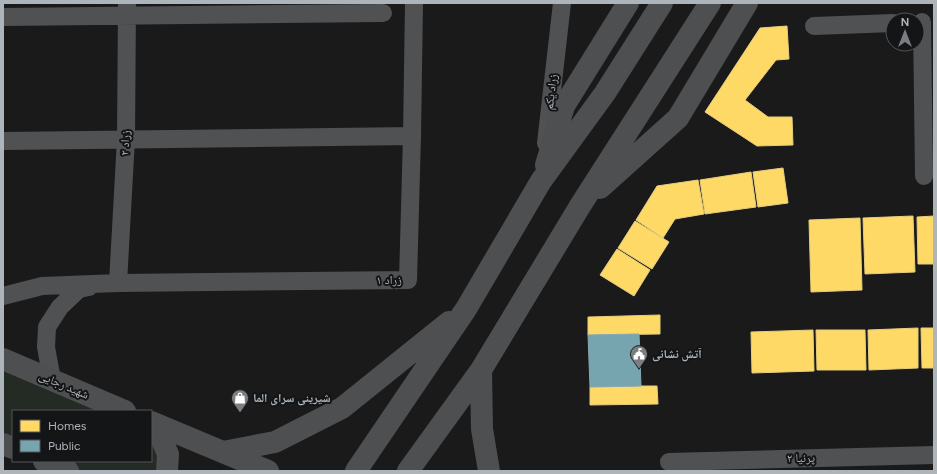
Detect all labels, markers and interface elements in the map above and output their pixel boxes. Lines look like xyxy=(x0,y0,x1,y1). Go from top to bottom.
north arrow xyxy=(885,12,925,52)
text: N xyxy=(901,16,909,29)
street label: زراد یکم xyxy=(542,73,561,111)
street label: زراد ۲ xyxy=(118,130,132,156)
street label: زراد ۱ xyxy=(376,273,402,287)
public building icon: آتش نشانی xyxy=(629,344,649,369)
place label: آتش نشانی xyxy=(652,347,702,362)
street label: شهید رجایی xyxy=(37,368,91,402)
shop icon: شیرینی سرای الما xyxy=(230,388,250,413)
place label: شیرینی سرای الما xyxy=(253,391,331,406)
legend xyxy=(12,410,152,462)
text: Homes xyxy=(48,419,87,433)
text: Public xyxy=(48,439,81,453)
street label: پرنیا ۲ xyxy=(787,451,816,465)

